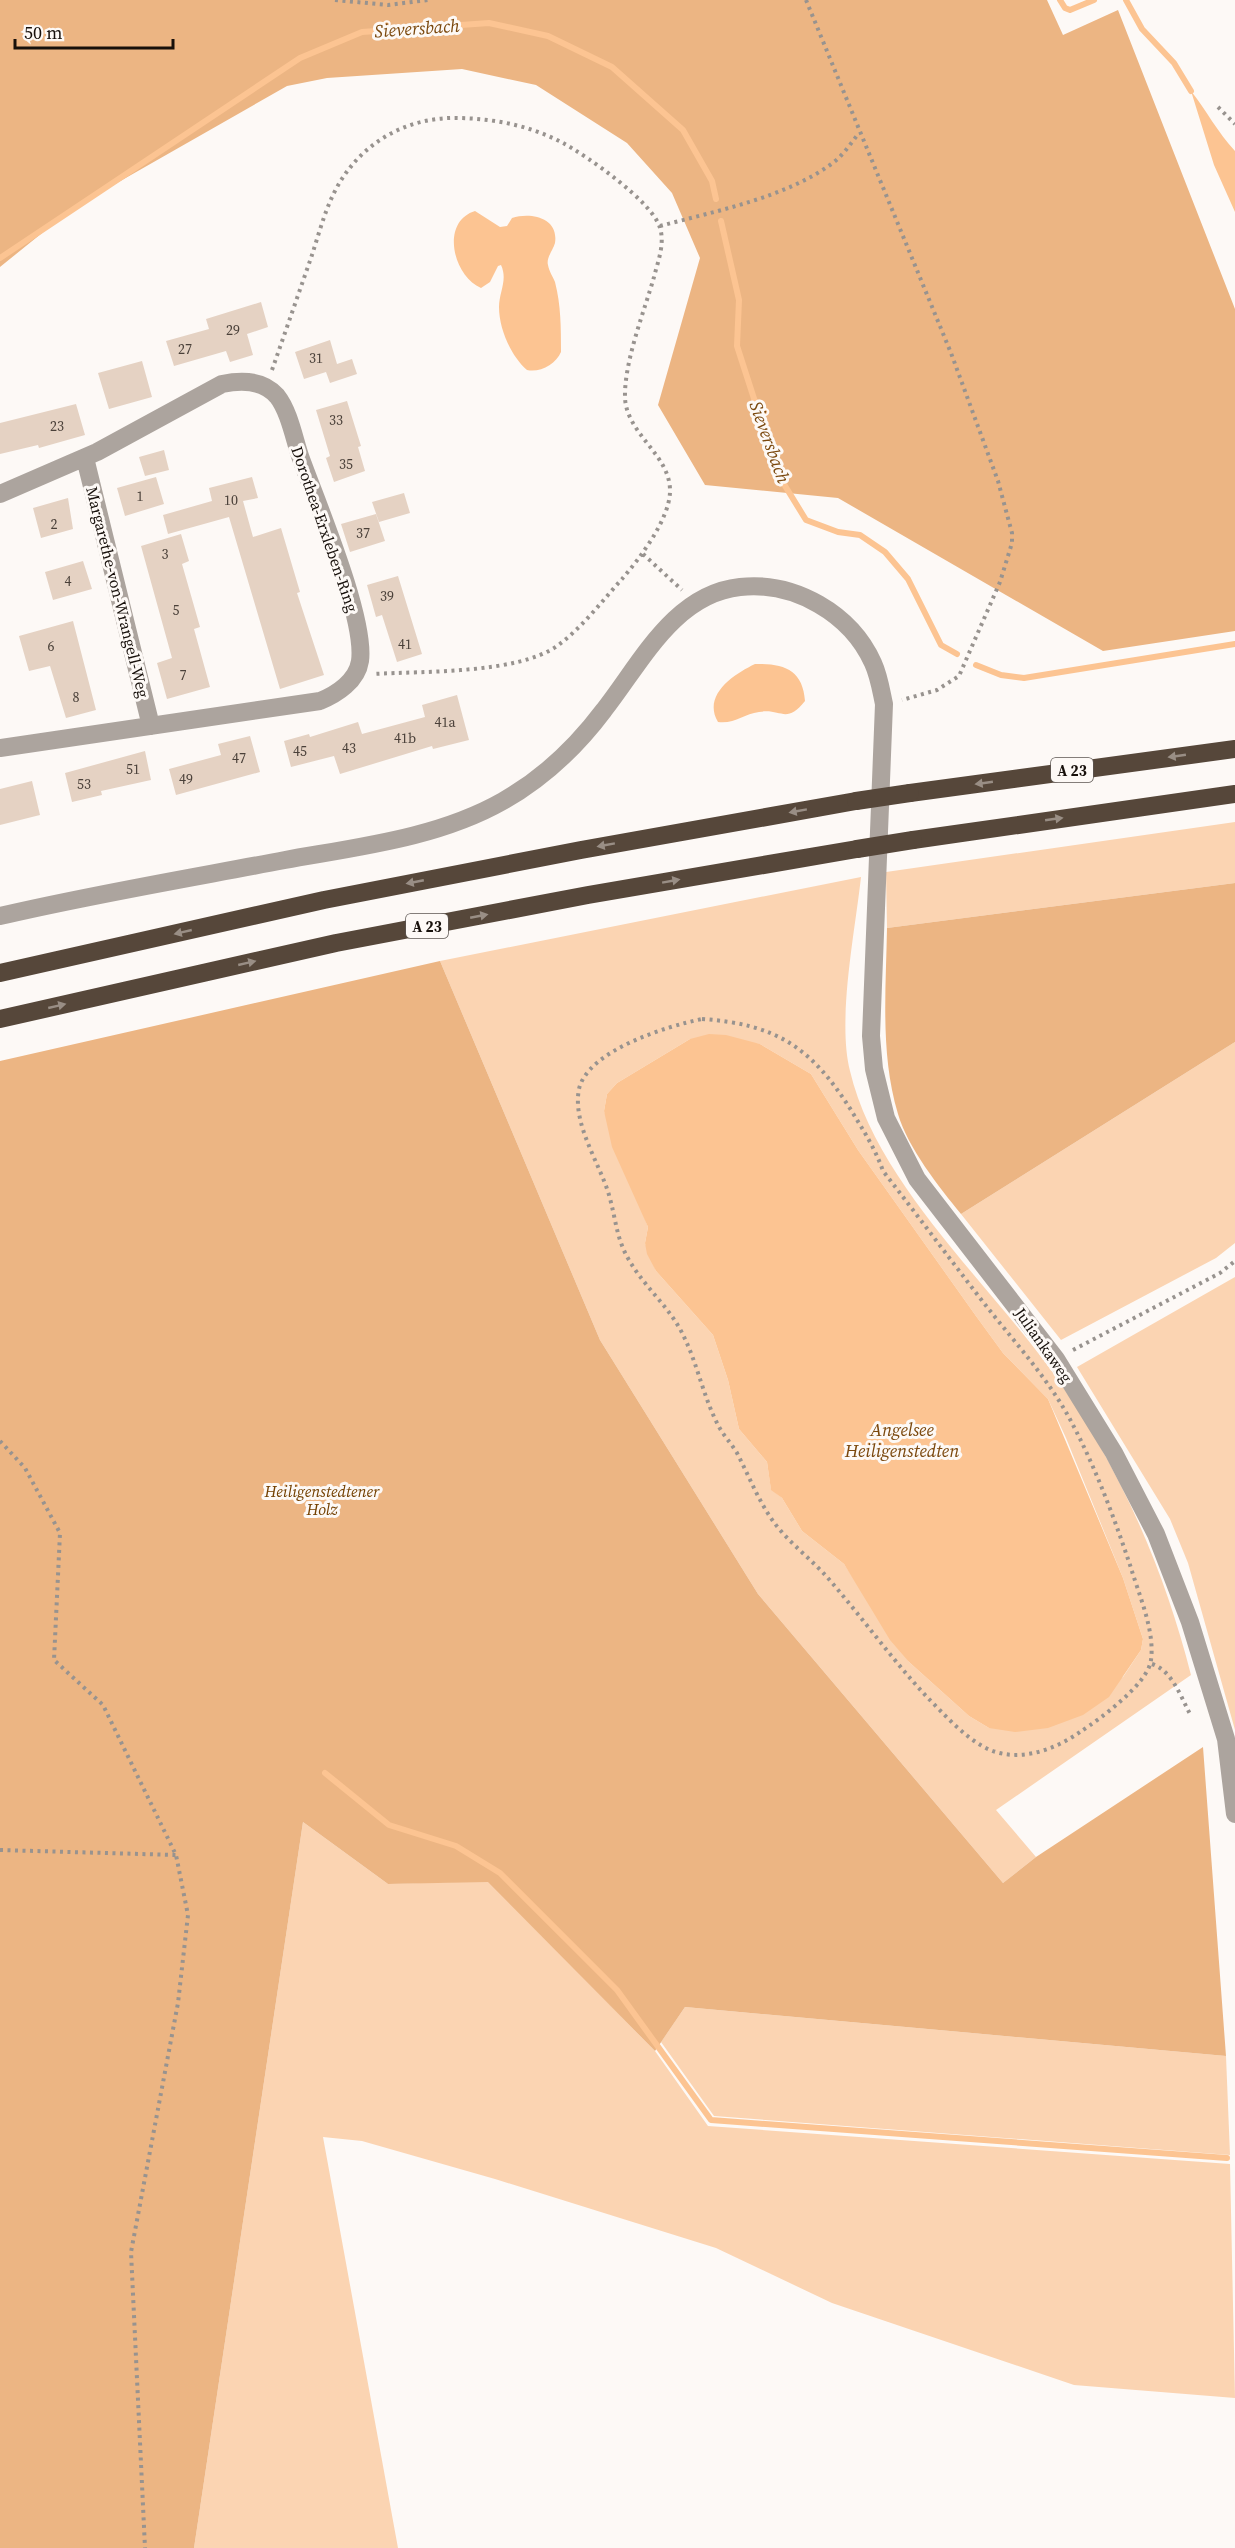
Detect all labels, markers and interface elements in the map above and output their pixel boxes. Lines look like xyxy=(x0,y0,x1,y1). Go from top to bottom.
scale bar xyxy=(15,12,172,50)
water label: Sieversbach xyxy=(373,13,461,43)
text: 50 m xyxy=(24,20,62,45)
house number: 29 xyxy=(226,320,240,340)
house number: 27 xyxy=(178,339,192,359)
house number: 31 xyxy=(309,348,323,368)
water label: Sieversbach xyxy=(744,398,796,487)
house number: 33 xyxy=(329,410,343,430)
house number: 23 xyxy=(50,416,64,436)
street label: Dorothea-Erxleben-Ring xyxy=(286,443,364,615)
house number: 35 xyxy=(339,454,353,474)
street label: Margarethe-von-Wrangell-Weg xyxy=(81,484,155,700)
house number: 1 xyxy=(137,486,144,506)
house number: 10 xyxy=(224,490,238,510)
house number: 2 xyxy=(51,514,58,534)
house number: 37 xyxy=(356,523,370,543)
house number: 3 xyxy=(162,544,169,564)
house number: 4 xyxy=(65,571,72,591)
house number: 39 xyxy=(380,586,394,606)
house number: 5 xyxy=(173,600,180,620)
house number: 41 xyxy=(398,634,412,654)
house number: 6 xyxy=(48,636,55,656)
house number: 7 xyxy=(180,665,187,685)
house number: 8 xyxy=(73,687,80,707)
house number: 41a xyxy=(434,712,456,732)
house number: 41b xyxy=(394,728,416,748)
house number: 43 xyxy=(342,738,356,758)
house number: 45 xyxy=(293,741,307,761)
house number: 47 xyxy=(232,748,246,768)
one-way arrow xyxy=(1167,751,1186,761)
road number: A 23 xyxy=(1051,758,1093,782)
house number: 51 xyxy=(126,759,140,779)
house number: 49 xyxy=(179,769,193,789)
house number: 53 xyxy=(77,774,91,794)
one-way arrow xyxy=(974,778,993,787)
one-way arrow xyxy=(789,807,808,816)
one-way arrow xyxy=(1044,815,1063,824)
one-way arrow xyxy=(597,841,616,850)
one-way arrow xyxy=(662,876,681,885)
one-way arrow xyxy=(405,878,424,887)
one-way arrow xyxy=(470,911,489,920)
road number: A 23 xyxy=(406,914,448,938)
one-way arrow xyxy=(174,927,192,937)
one-way arrow xyxy=(238,958,257,967)
one-way arrow xyxy=(48,1001,67,1010)
street label: Juliankaweg xyxy=(1009,1302,1078,1387)
water label: Angelsee Heiligenstedten xyxy=(844,1417,959,1463)
park label: Heiligenstedtener Holz xyxy=(264,1480,380,1520)

